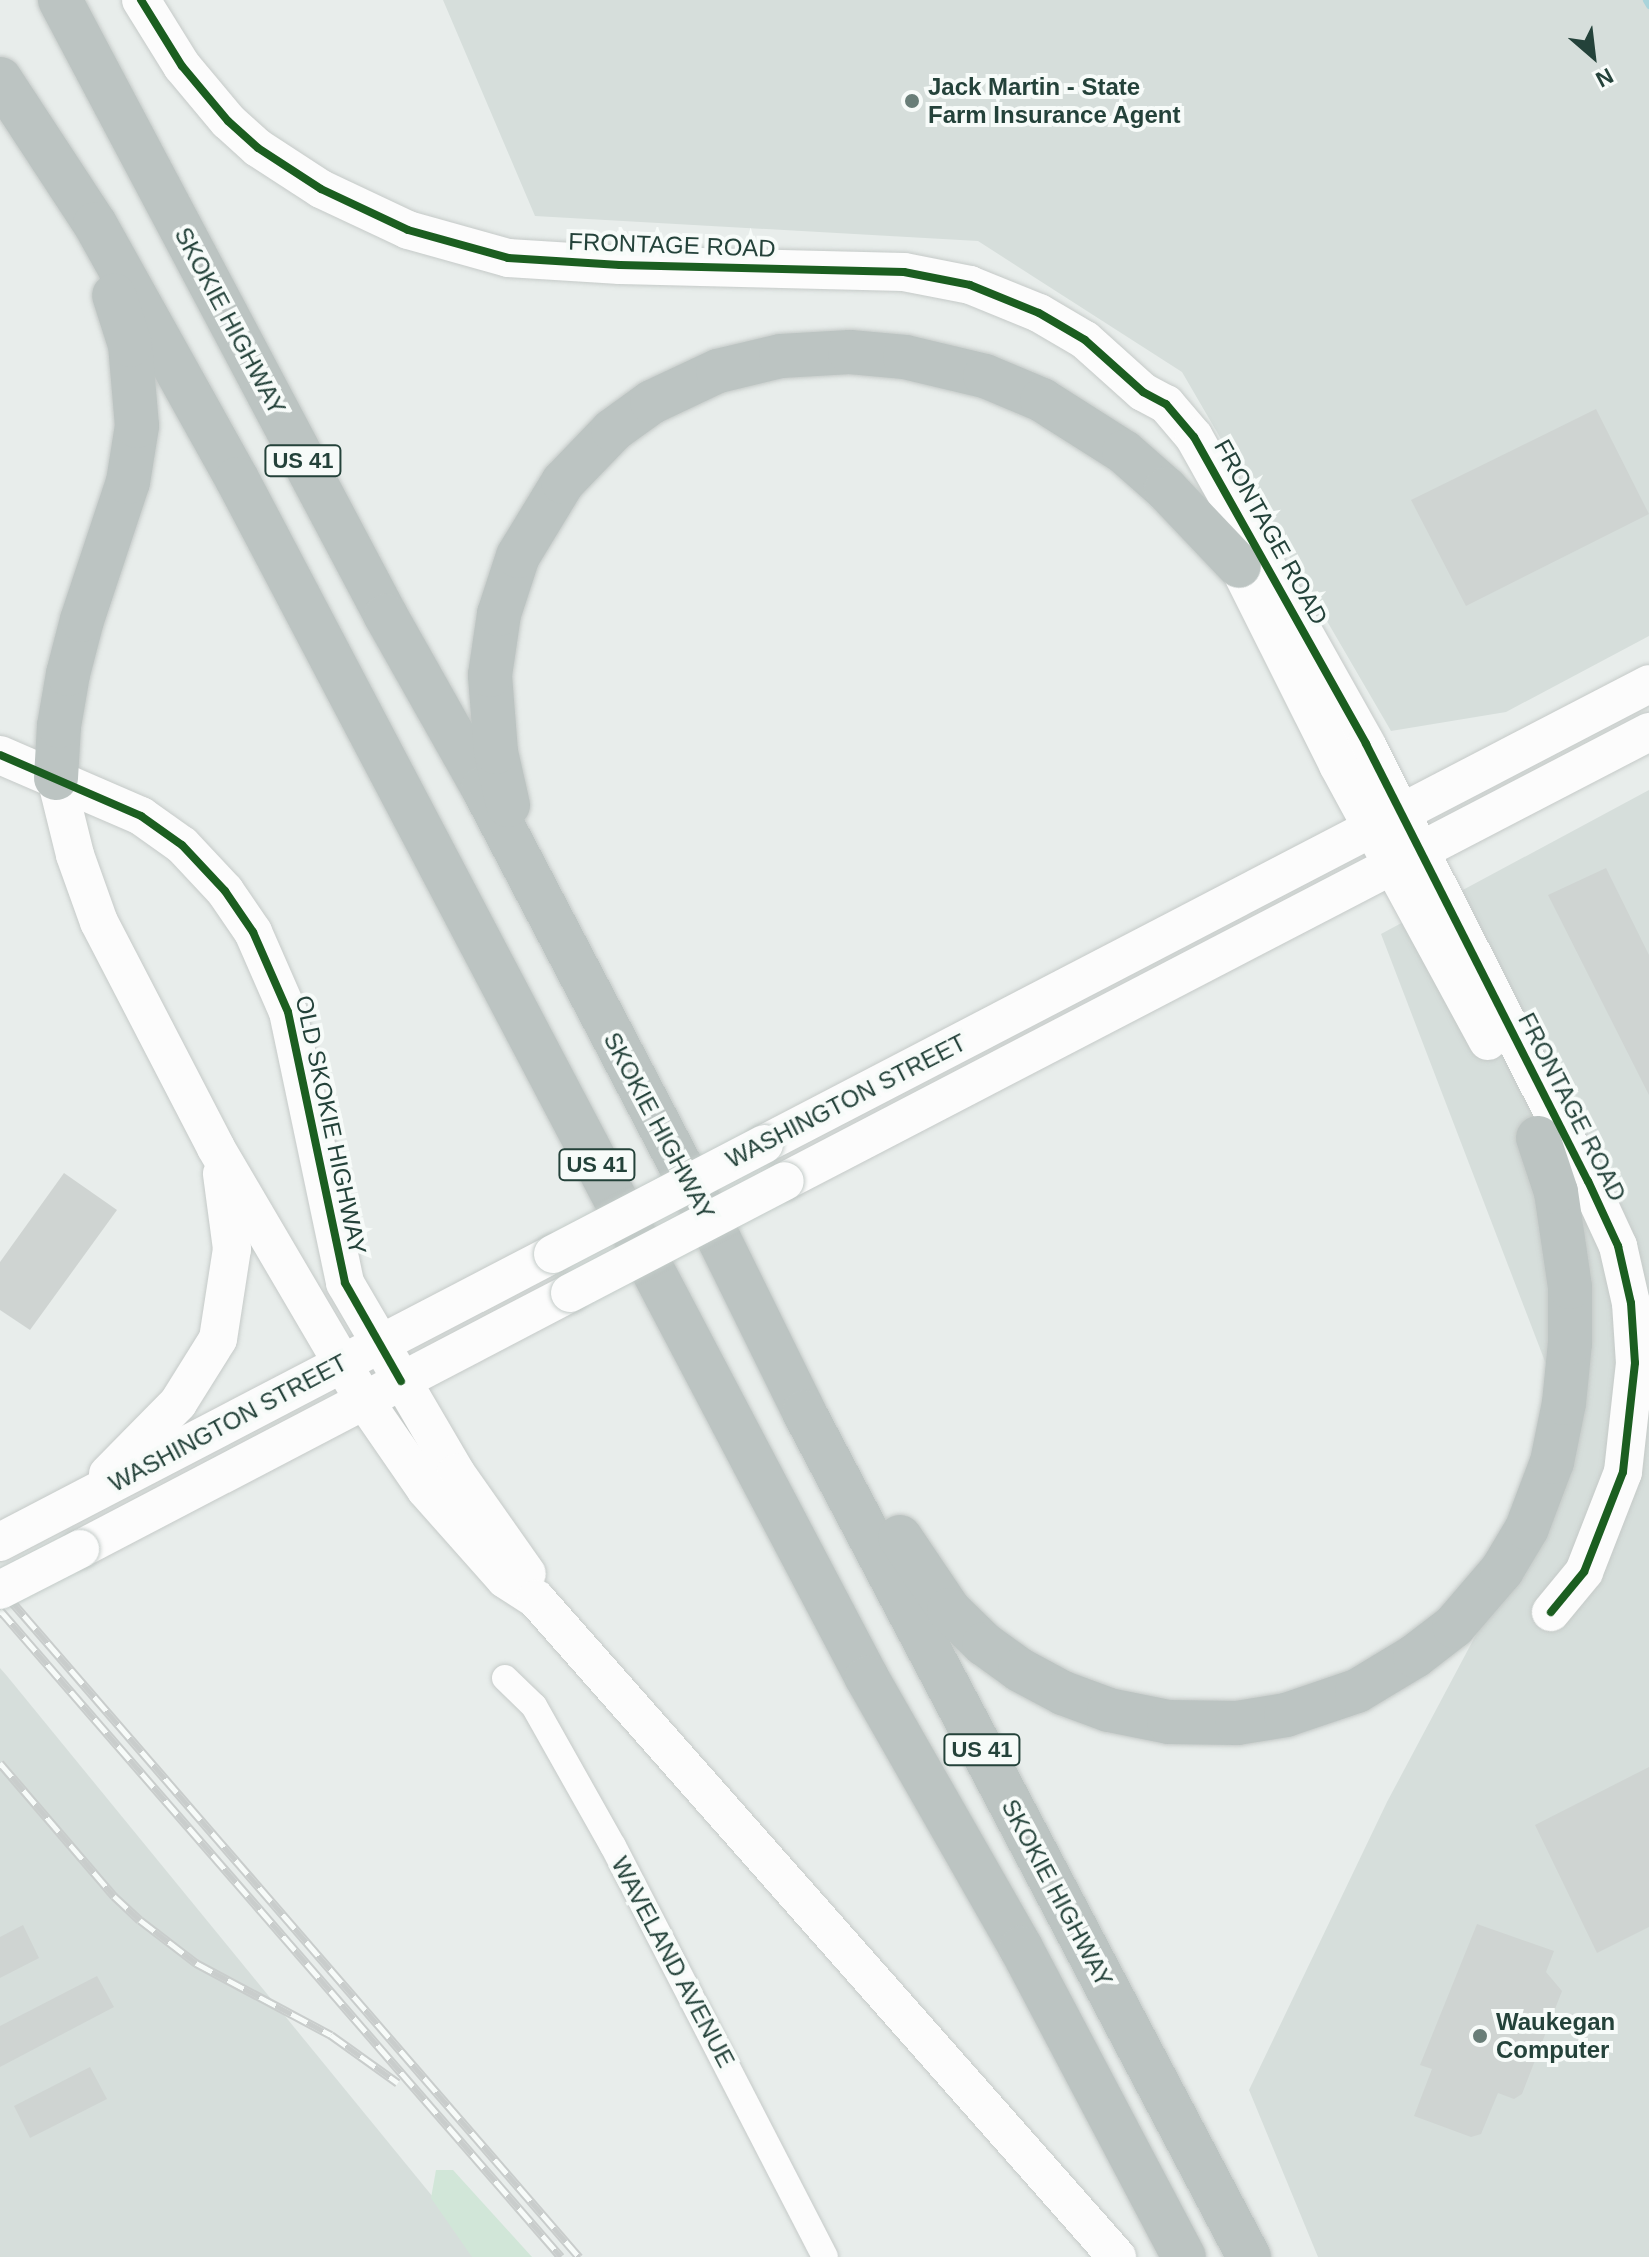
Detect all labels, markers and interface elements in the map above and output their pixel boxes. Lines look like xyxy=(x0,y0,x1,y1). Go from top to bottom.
north arrow xyxy=(1553,16,1633,96)
text: N xyxy=(1592,63,1617,92)
place label: Jack Martin - State Farm Insurance Agent xyxy=(928,73,1181,129)
marker: Jack Martin - State Farm Insurance Agent xyxy=(903,92,921,110)
street label: SKOKIE HIGHWAY xyxy=(168,222,292,420)
street label: FRONTAGE ROAD xyxy=(568,227,776,263)
street label: FRONTAGE ROAD xyxy=(1208,434,1334,630)
road number: US 41 xyxy=(263,443,343,479)
street label: OLD SKOKIE HIGHWAY xyxy=(289,993,373,1257)
street label: FRONTAGE ROAD xyxy=(1512,1008,1632,1206)
street label: SKOKIE HIGHWAY xyxy=(597,1027,721,1225)
street label: WASHINGTON STREET xyxy=(721,1028,971,1174)
road number: US 41 xyxy=(557,1147,637,1183)
street label: WASHINGTON STREET xyxy=(104,1348,352,1498)
road number: US 41 xyxy=(942,1732,1022,1768)
street label: SKOKIE HIGHWAY xyxy=(995,1794,1119,1992)
street label: WAVELAND AVENUE xyxy=(605,1851,741,2073)
place label: Waukegan Computer xyxy=(1496,2008,1615,2064)
marker: Waukegan Computer xyxy=(1471,2027,1489,2045)

